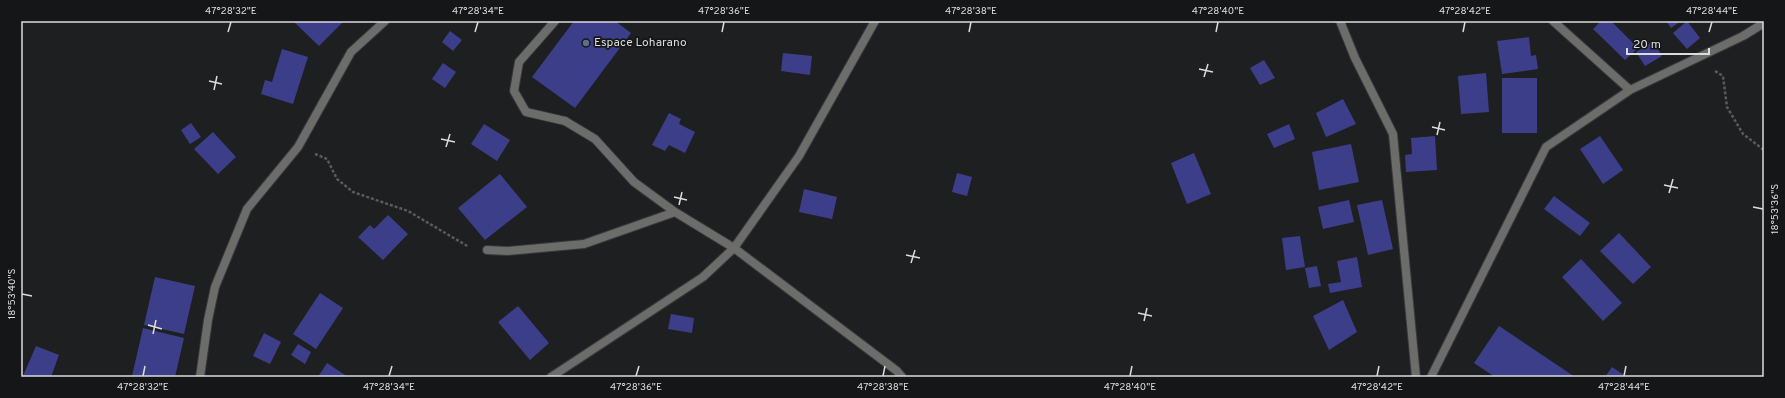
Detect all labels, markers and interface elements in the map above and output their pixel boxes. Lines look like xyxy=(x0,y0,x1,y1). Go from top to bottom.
text: 47°28'32"E xyxy=(205,5,257,18)
text: 47°28'34"E xyxy=(452,5,504,18)
text: 47°28'36"E xyxy=(698,5,750,18)
text: 47°28'38"E xyxy=(945,5,997,18)
text: 47°28'40"E xyxy=(1192,5,1244,18)
text: 47°28'42"E xyxy=(1439,5,1491,18)
text: 47°28'44"E xyxy=(1686,5,1738,18)
scale bar xyxy=(1627,30,1709,56)
place label: Espace Loharano xyxy=(594,35,687,51)
text: 20 m xyxy=(1633,37,1661,53)
marker: Espace Loharano xyxy=(581,38,591,48)
text: 18°53'36"S xyxy=(1769,184,1782,234)
text: 18°53'40"S xyxy=(6,269,19,319)
text: 47°28'32"E xyxy=(117,381,169,394)
text: 47°28'34"E xyxy=(363,381,415,394)
text: 47°28'36"E xyxy=(610,381,662,394)
text: 47°28'38"E xyxy=(857,381,909,394)
text: 47°28'40"E xyxy=(1104,381,1156,394)
text: 47°28'42"E xyxy=(1351,381,1403,394)
text: 47°28'44"E xyxy=(1598,381,1650,394)

